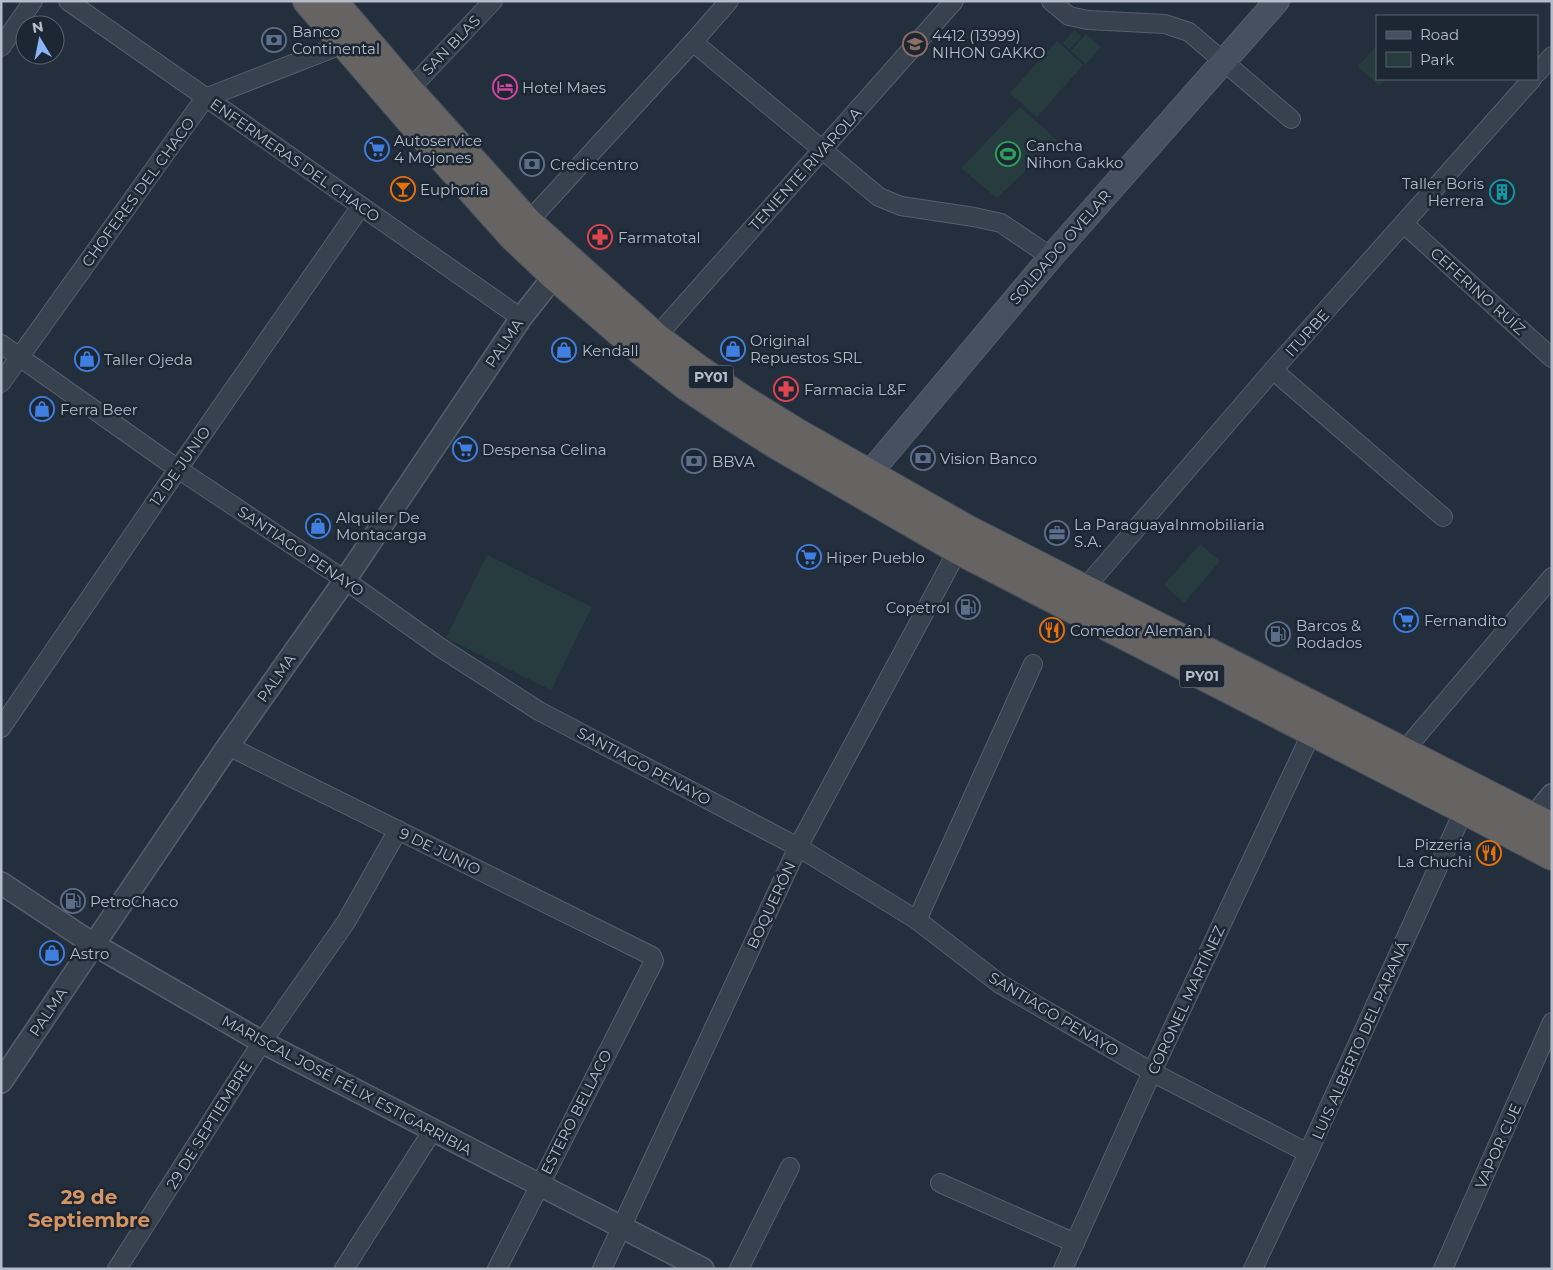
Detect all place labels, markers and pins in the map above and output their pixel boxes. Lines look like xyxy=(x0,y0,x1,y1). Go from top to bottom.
place label: Banco Continental xyxy=(292,22,380,58)
place label: 4412 (13999) NIHON GAKKO xyxy=(932,26,1045,62)
bank icon: Banco Continental xyxy=(261,27,287,53)
school or university icon: 4412 (13999) NIHON GAKKO xyxy=(902,31,928,57)
hotel icon: Hotel Maes xyxy=(492,74,518,100)
place label: Hotel Maes xyxy=(522,78,606,97)
place label: Autoservice 4 Mojones xyxy=(394,131,482,167)
supermarket icon: Autoservice 4 Mojones xyxy=(364,136,390,162)
place label: Cancha Nihon Gakko xyxy=(1026,136,1123,172)
sports icon: Cancha Nihon Gakko xyxy=(995,141,1021,167)
bank icon: Credicentro xyxy=(519,151,545,177)
place label: Credicentro xyxy=(550,155,639,174)
place label: Taller Boris Herrera xyxy=(1402,174,1484,210)
bar icon: Euphoria xyxy=(390,176,416,202)
building icon: Taller Boris Herrera xyxy=(1489,179,1515,205)
place label: Euphoria xyxy=(420,180,489,199)
pharmacy icon: Farmatotal xyxy=(587,224,613,250)
place label: Farmatotal xyxy=(618,228,701,247)
place label: Original Repuestos SRL xyxy=(750,331,862,367)
shop icon: Original Repuestos SRL xyxy=(720,336,746,362)
shop icon: Kendall xyxy=(551,337,577,363)
place label: Kendall xyxy=(582,341,639,360)
shop icon: Taller Ojeda xyxy=(74,346,100,372)
place label: Taller Ojeda xyxy=(104,350,193,369)
pharmacy icon: Farmacia L&F xyxy=(773,376,799,402)
place label: Farmacia L&F xyxy=(804,380,906,399)
shop icon: Ferra Beer xyxy=(29,396,55,422)
place label: Ferra Beer xyxy=(60,400,138,419)
supermarket icon: Despensa Celina xyxy=(452,436,478,462)
place label: Despensa Celina xyxy=(482,440,607,459)
bank icon: Vision Banco xyxy=(910,445,936,471)
bank icon: BBVA xyxy=(681,448,707,474)
place label: Vision Banco xyxy=(940,449,1037,468)
place label: BBVA xyxy=(712,452,755,471)
place label: Alquiler De Montacarga xyxy=(336,508,427,544)
shop icon: Alquiler De Montacarga xyxy=(305,513,331,539)
place label: La ParaguayaInmobiliaria S.A. xyxy=(1074,515,1265,551)
office icon: La ParaguayaInmobiliaria S.A. xyxy=(1044,520,1070,546)
supermarket icon: Hiper Pueblo xyxy=(796,544,822,570)
place label: Hiper Pueblo xyxy=(826,548,925,567)
fuel station icon: Copetrol xyxy=(955,594,981,620)
place label: Copetrol xyxy=(886,598,950,617)
supermarket icon: Fernandito xyxy=(1393,607,1419,633)
place label: Fernandito xyxy=(1424,611,1507,630)
place label: Barcos & Rodados xyxy=(1296,616,1362,652)
restaurant icon: Comedor Alemán I xyxy=(1039,617,1065,643)
place label: Comedor Alemán I xyxy=(1070,621,1211,640)
fuel station icon: Barcos & Rodados xyxy=(1265,621,1291,647)
place label: Pizzeria La Chuchi xyxy=(1397,835,1472,871)
restaurant icon: Pizzeria La Chuchi xyxy=(1476,840,1502,866)
fuel station icon: PetroChaco xyxy=(60,888,86,914)
place label: PetroChaco xyxy=(90,892,178,911)
shop icon: Astro xyxy=(39,940,65,966)
place label: Astro xyxy=(70,944,109,963)

